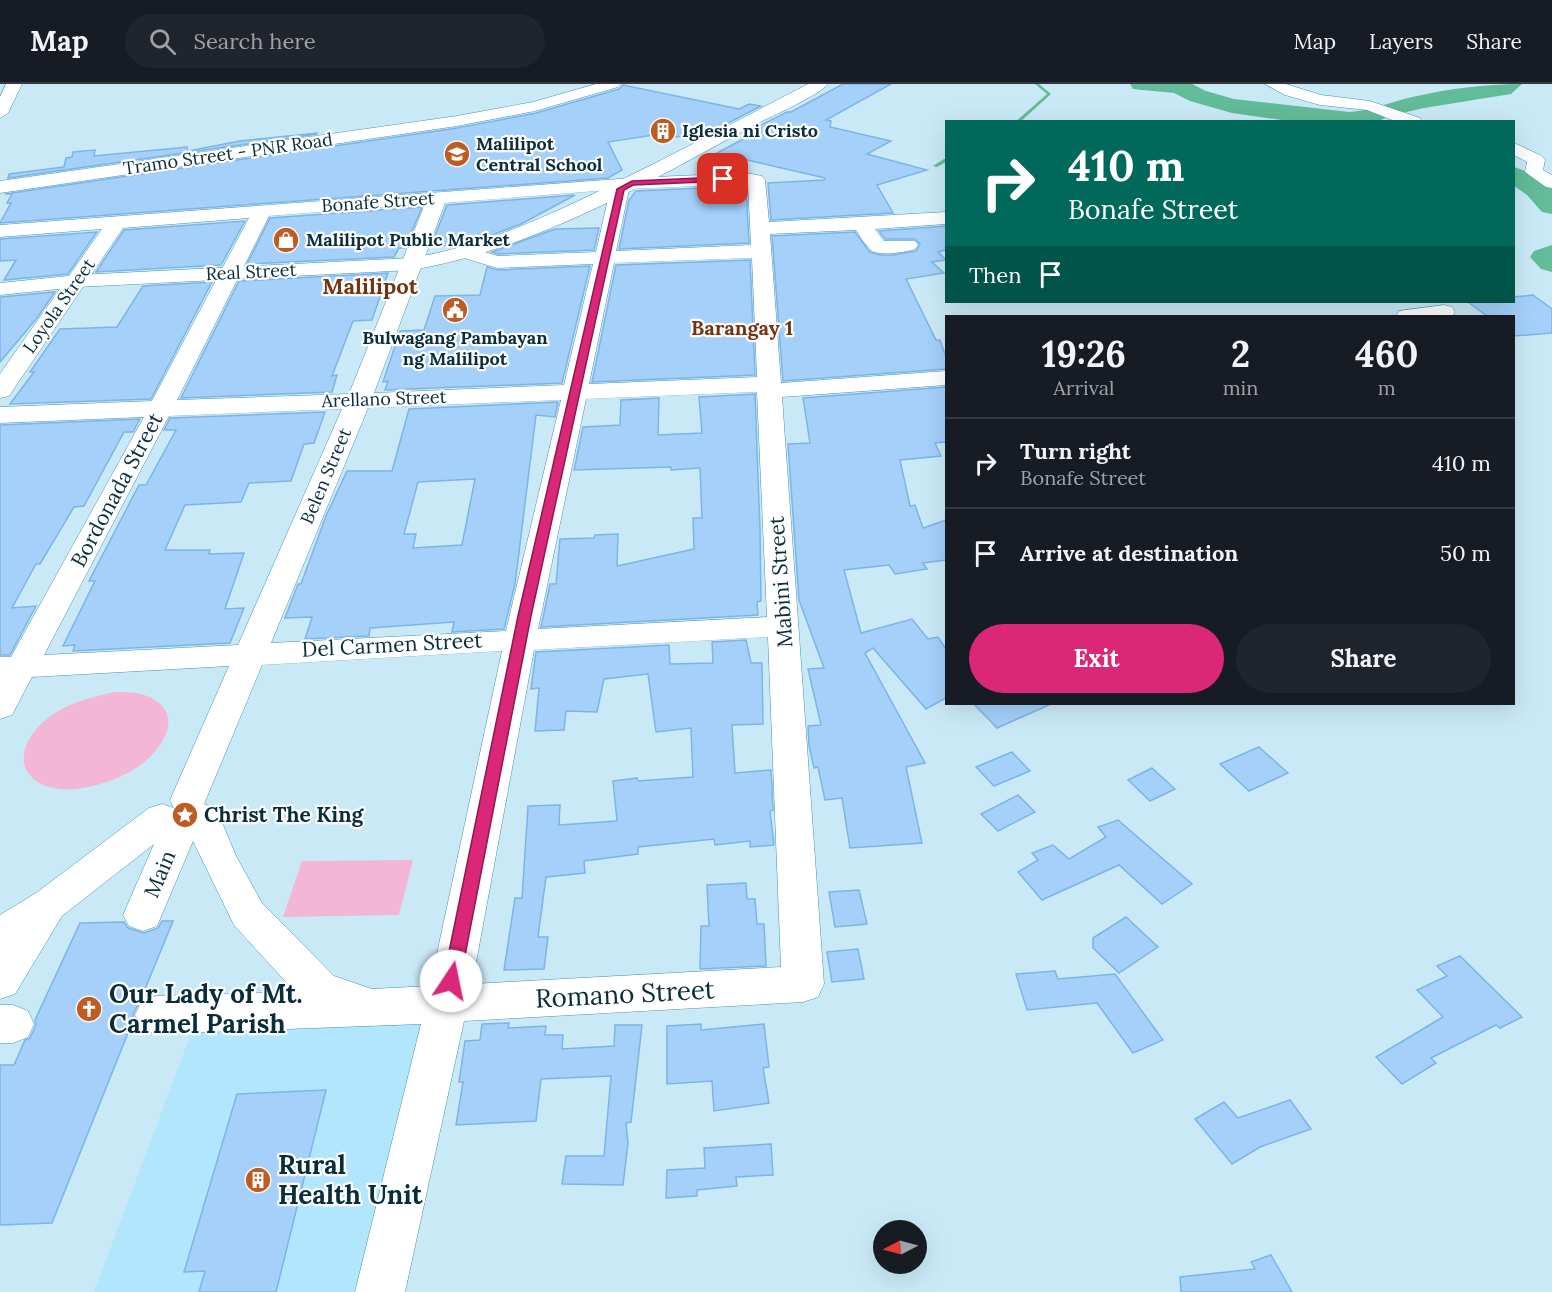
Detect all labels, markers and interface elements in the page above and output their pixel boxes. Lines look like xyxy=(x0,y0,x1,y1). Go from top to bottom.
search box xyxy=(125,14,545,68)
text: Map xyxy=(30,23,89,59)
icon: search xyxy=(146,25,179,58)
text: Search here xyxy=(194,27,316,55)
text: Map xyxy=(1293,28,1336,55)
text: Layers xyxy=(1369,28,1433,55)
text: Share xyxy=(1466,28,1522,55)
building icon: Iglesia ni Cristo xyxy=(648,116,678,146)
place label: Iglesia ni Cristo xyxy=(682,119,818,142)
street label: Tramo Street - PNR Road xyxy=(122,127,334,180)
place label: Malilipot Central School xyxy=(476,132,603,176)
school or university icon: Malilipot Central School xyxy=(442,139,472,169)
text: 410 m xyxy=(1068,139,1184,193)
icon: right xyxy=(969,144,1047,222)
pin xyxy=(697,153,748,204)
icon: arrive xyxy=(706,162,739,195)
street label: Bonafe Street xyxy=(321,186,435,217)
text: Bonafe Street xyxy=(1068,192,1238,226)
shop icon: Malilipot Public Market xyxy=(271,225,301,255)
place label: Malilipot Public Market xyxy=(306,228,511,251)
street label: Loyola Street xyxy=(17,254,100,358)
street label: Real Street xyxy=(205,258,297,285)
icon: arrive xyxy=(1034,258,1067,291)
text: Then xyxy=(969,261,1022,289)
district label: Malilipot xyxy=(322,272,419,300)
public building icon: Bulwagang Pambayan ng Malilipot xyxy=(440,295,470,325)
district label: Barangay 1 xyxy=(691,315,793,340)
place label: Bulwagang Pambayan ng Malilipot xyxy=(362,326,548,370)
text: 19:26 xyxy=(1042,331,1126,377)
text: 2 xyxy=(1231,331,1250,377)
text: 460 xyxy=(1355,331,1418,377)
text: Arrival xyxy=(1053,375,1114,400)
text: min xyxy=(1223,375,1258,400)
text: m xyxy=(1378,375,1396,400)
street label: Arellano Street xyxy=(320,385,447,412)
street label: Bordonada Street xyxy=(64,407,169,572)
street label: Belen Street xyxy=(295,424,356,527)
text: Turn right xyxy=(1020,437,1131,465)
icon: right xyxy=(969,447,1002,480)
text: 410 m xyxy=(1432,449,1491,477)
text: Bonafe Street xyxy=(1020,465,1146,490)
street label: Mabini Street xyxy=(762,514,799,649)
icon: arrive xyxy=(969,537,1002,570)
text: Arrive at destination xyxy=(1020,539,1238,567)
text: 50 m xyxy=(1440,539,1491,567)
button: Exit xyxy=(969,624,1224,693)
button: Share xyxy=(1236,624,1491,693)
street label: Del Carmen Street xyxy=(301,626,484,663)
place icon: Christ The King xyxy=(170,800,200,830)
place label: Christ The King xyxy=(204,801,365,828)
street label: Main xyxy=(138,846,182,902)
position arrow xyxy=(419,949,483,1013)
street label: Romano Street xyxy=(534,972,715,1015)
place label: Our Lady of Mt. Carmel Parish xyxy=(109,977,303,1040)
church icon: Our Lady of Mt. Carmel Parish xyxy=(74,994,104,1024)
place label: Rural Health Unit xyxy=(278,1148,424,1211)
building icon: Rural Health Unit xyxy=(243,1165,273,1195)
north arrow xyxy=(873,1220,927,1274)
map controls xyxy=(873,1220,927,1274)

